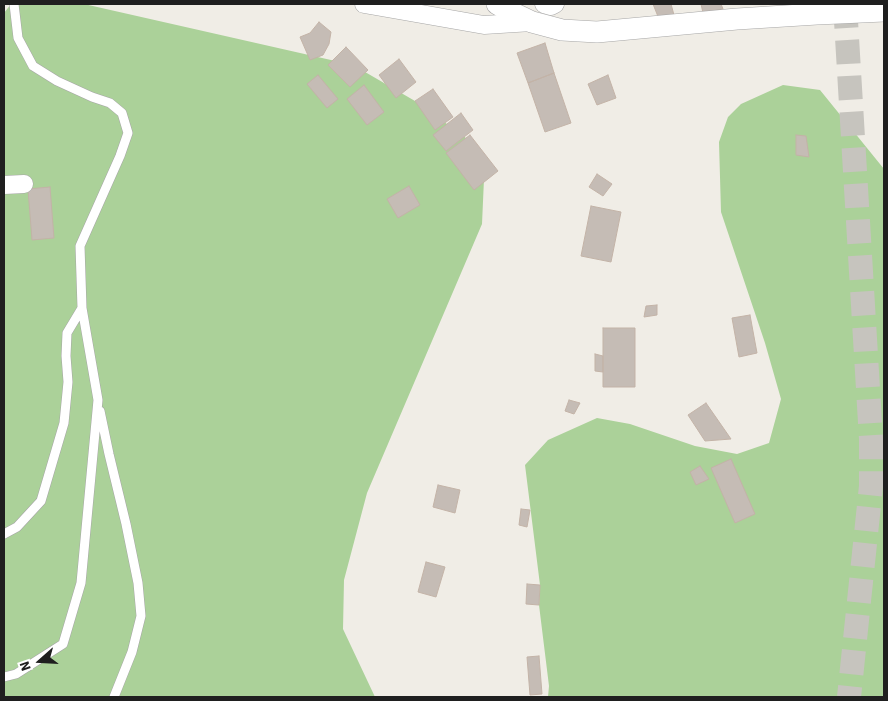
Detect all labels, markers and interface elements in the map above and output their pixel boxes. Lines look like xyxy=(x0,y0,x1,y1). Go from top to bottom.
north arrow xyxy=(15,636,65,686)
text: N xyxy=(15,658,37,674)

